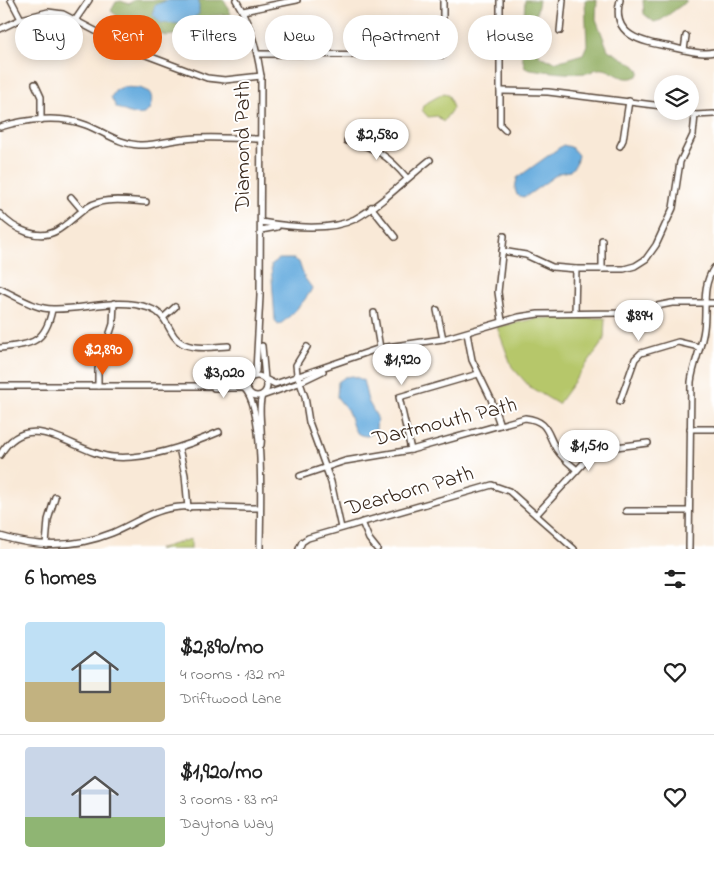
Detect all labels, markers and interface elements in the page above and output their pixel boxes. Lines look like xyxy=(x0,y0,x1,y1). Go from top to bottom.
chip: Buy xyxy=(15,15,83,60)
chip: Rent xyxy=(93,15,162,60)
chip: Filters xyxy=(172,15,255,60)
chip: New xyxy=(265,15,333,60)
chip: Apartment xyxy=(343,15,458,60)
chip: House xyxy=(468,15,552,60)
map controls xyxy=(654,75,699,120)
button: layers xyxy=(654,75,699,120)
street label: Diamond Path xyxy=(228,81,260,212)
pin: $2,580 xyxy=(336,119,418,161)
text: $2,580 xyxy=(356,123,398,147)
pin: $894 xyxy=(609,300,669,342)
text: $894 xyxy=(625,304,653,328)
pin: $2,890 xyxy=(62,334,144,376)
text: $2,890 xyxy=(84,338,122,362)
pin: $1,920 xyxy=(361,344,443,386)
text: $1,920 xyxy=(383,348,421,372)
pin: $3,020 xyxy=(183,356,265,399)
text: $3,020 xyxy=(204,361,244,385)
street label: Dartmouth Path xyxy=(368,390,521,457)
pin: $1,510 xyxy=(548,430,630,472)
text: $1,510 xyxy=(570,434,608,458)
street label: Dearborn Path xyxy=(341,458,478,526)
text: 6 homes xyxy=(25,564,97,594)
icon: filters xyxy=(661,565,689,593)
text: $2,890/mo xyxy=(180,633,264,663)
icon: home xyxy=(65,642,125,702)
icon: heart xyxy=(661,658,689,686)
text: 4 rooms · 132 m² xyxy=(180,663,285,687)
text: Driftwood Lane xyxy=(180,687,281,711)
text: $1,920/mo xyxy=(180,758,263,788)
icon: home xyxy=(65,767,125,827)
icon: heart xyxy=(661,783,689,811)
text: 3 rooms · 83 m² xyxy=(180,788,278,812)
text: Daytona Way xyxy=(180,812,273,836)

